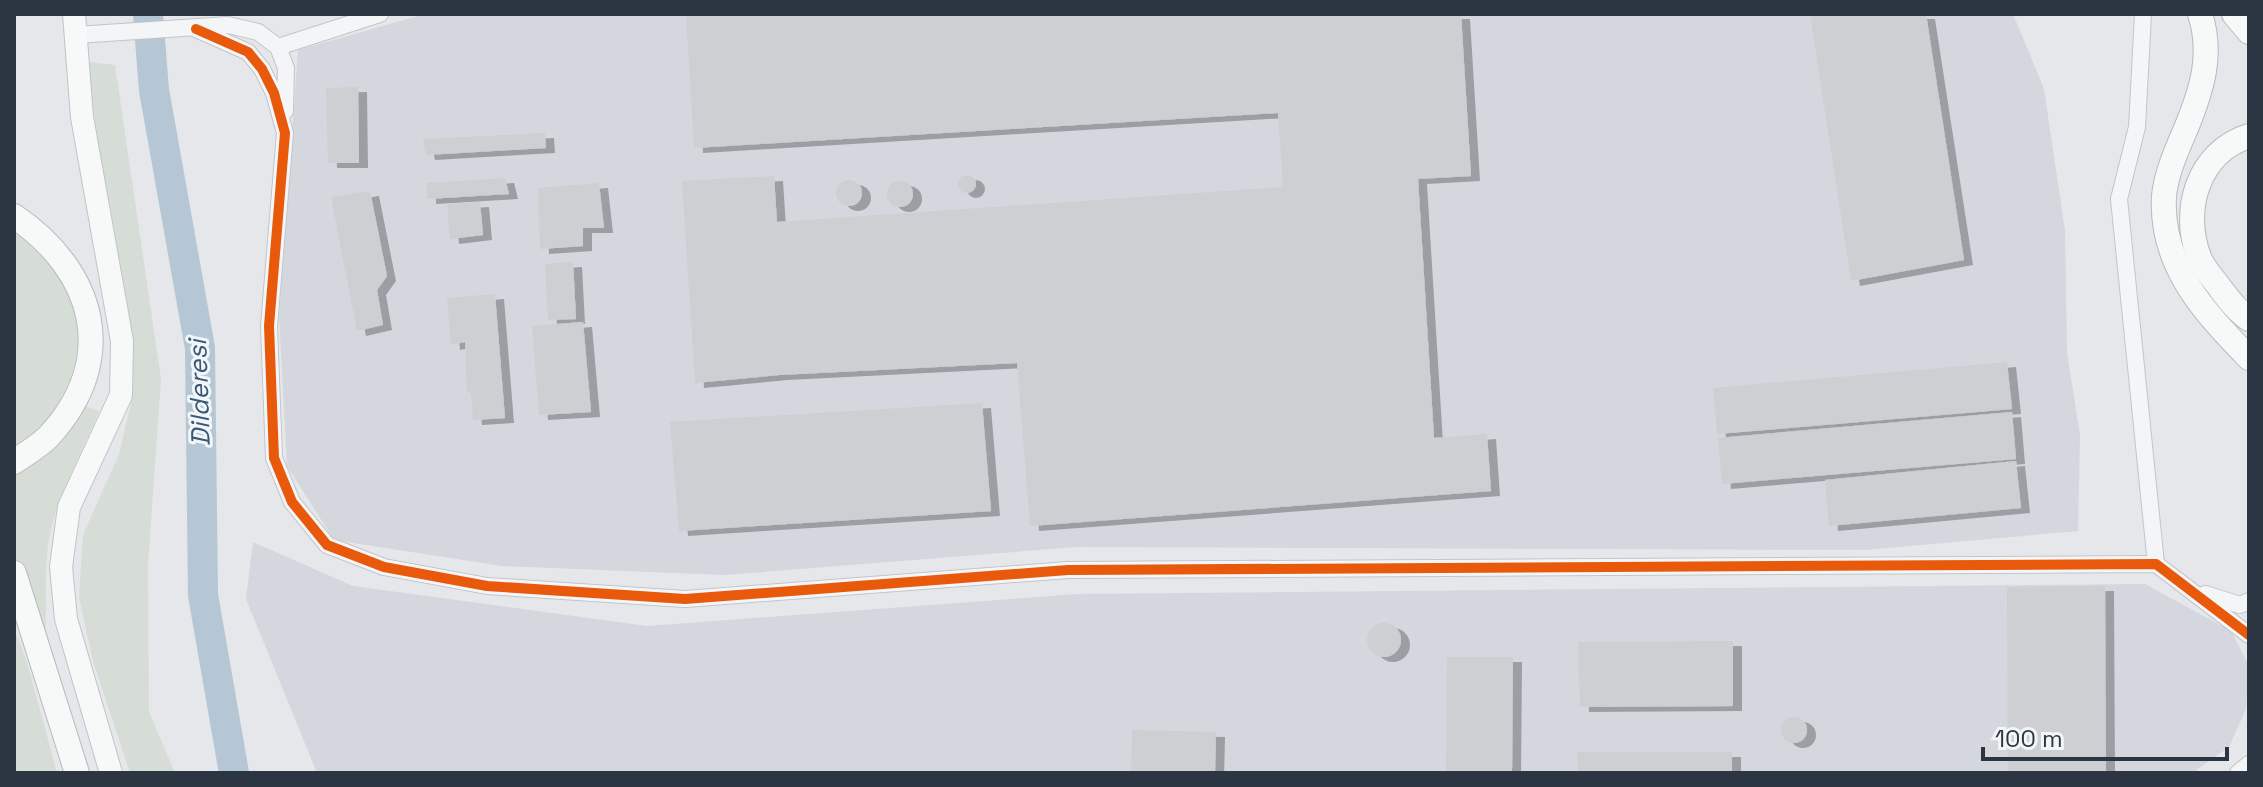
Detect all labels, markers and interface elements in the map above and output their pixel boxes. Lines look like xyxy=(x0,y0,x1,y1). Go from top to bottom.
water label: Dilderesi xyxy=(180,336,218,447)
scale bar xyxy=(1983,711,2227,761)
text: 100 m xyxy=(1995,723,2063,754)

